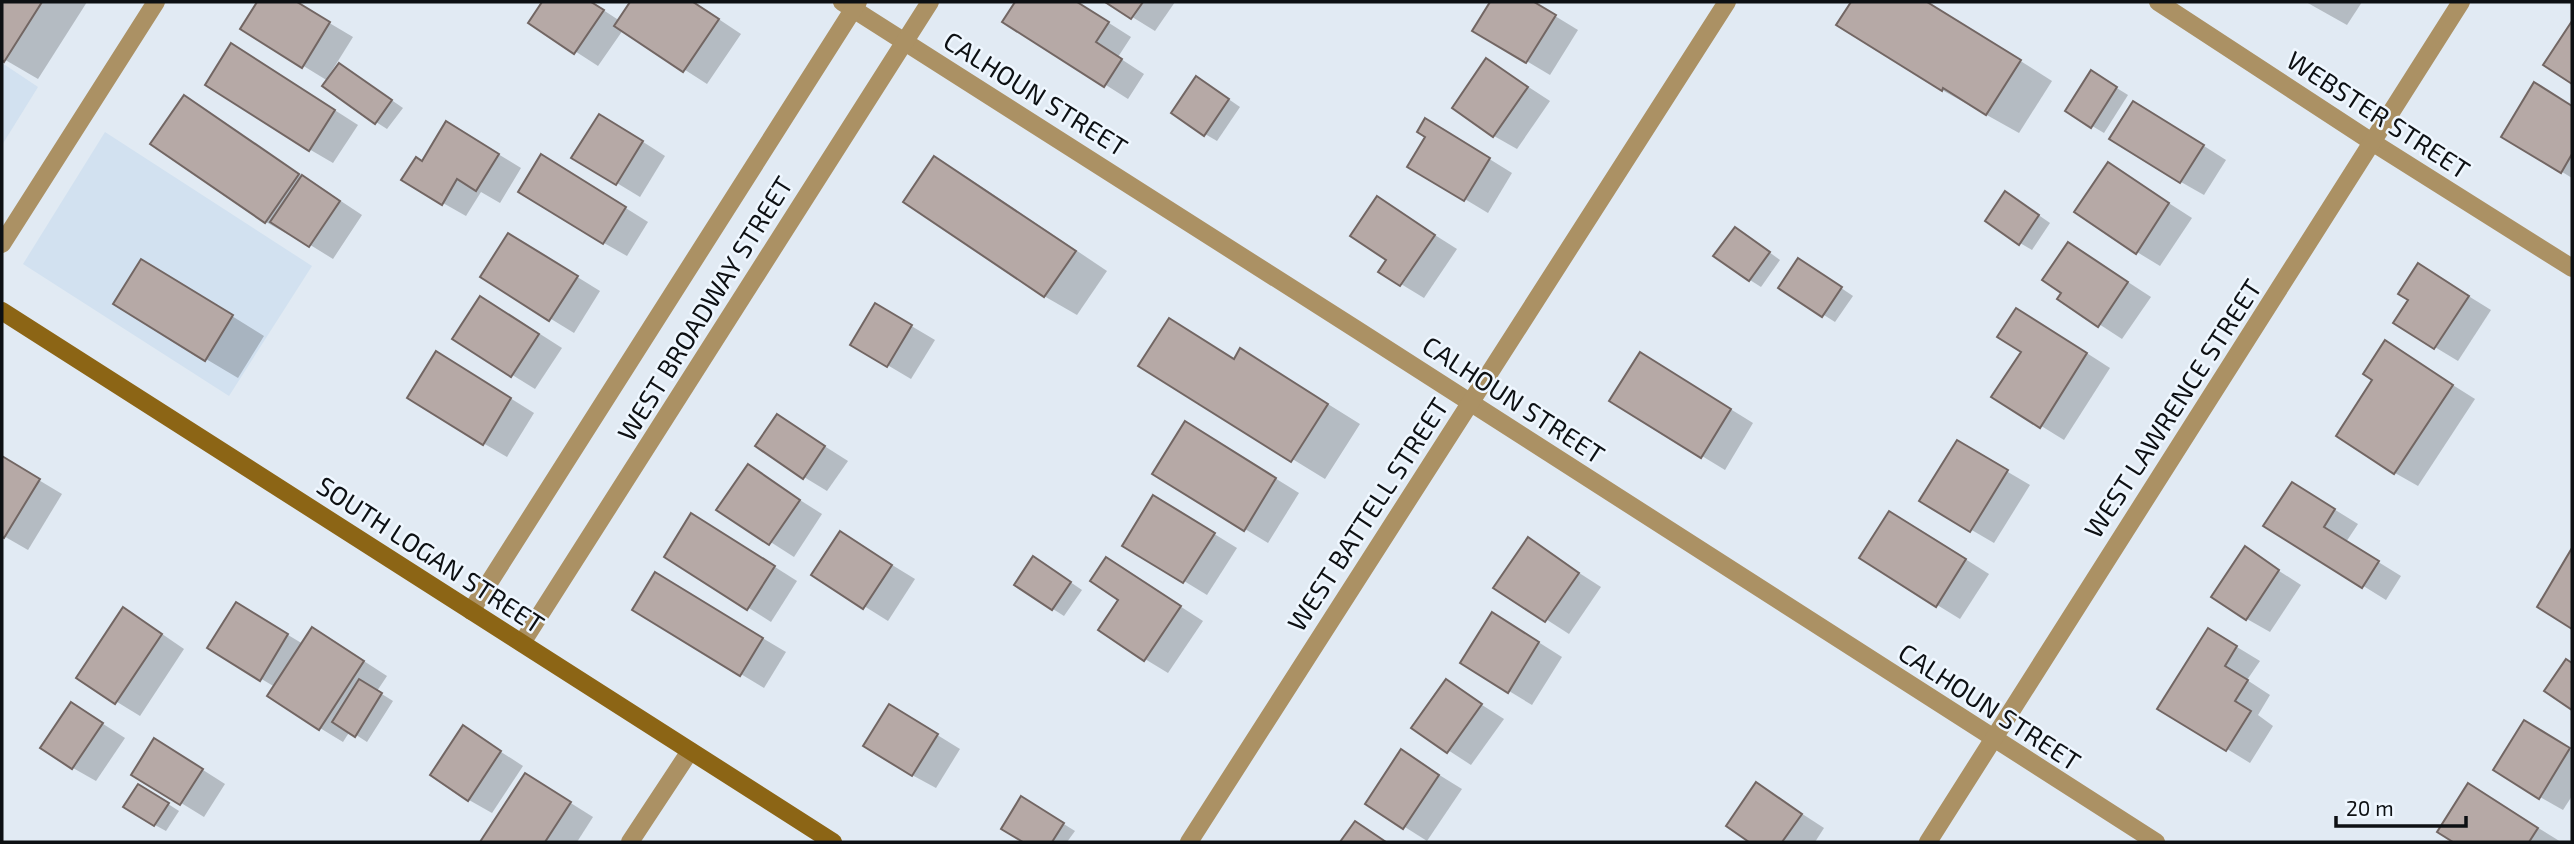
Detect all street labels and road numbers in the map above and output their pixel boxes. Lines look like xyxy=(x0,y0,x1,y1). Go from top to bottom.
street label: CALHOUN STREET xyxy=(939,24,1133,162)
street label: WEBSTER STREET xyxy=(2282,43,2476,185)
street label: WEST BROADWAY STREET xyxy=(610,170,798,446)
street label: WEST LAWRENCE STREET xyxy=(2077,273,2267,543)
street label: CALHOUN STREET xyxy=(1417,329,1611,469)
street label: WEST BATTELL STREET xyxy=(1280,392,1454,636)
street label: SOUTH LOGAN STREET xyxy=(312,469,550,639)
street label: CALHOUN STREET xyxy=(1893,636,2087,776)

